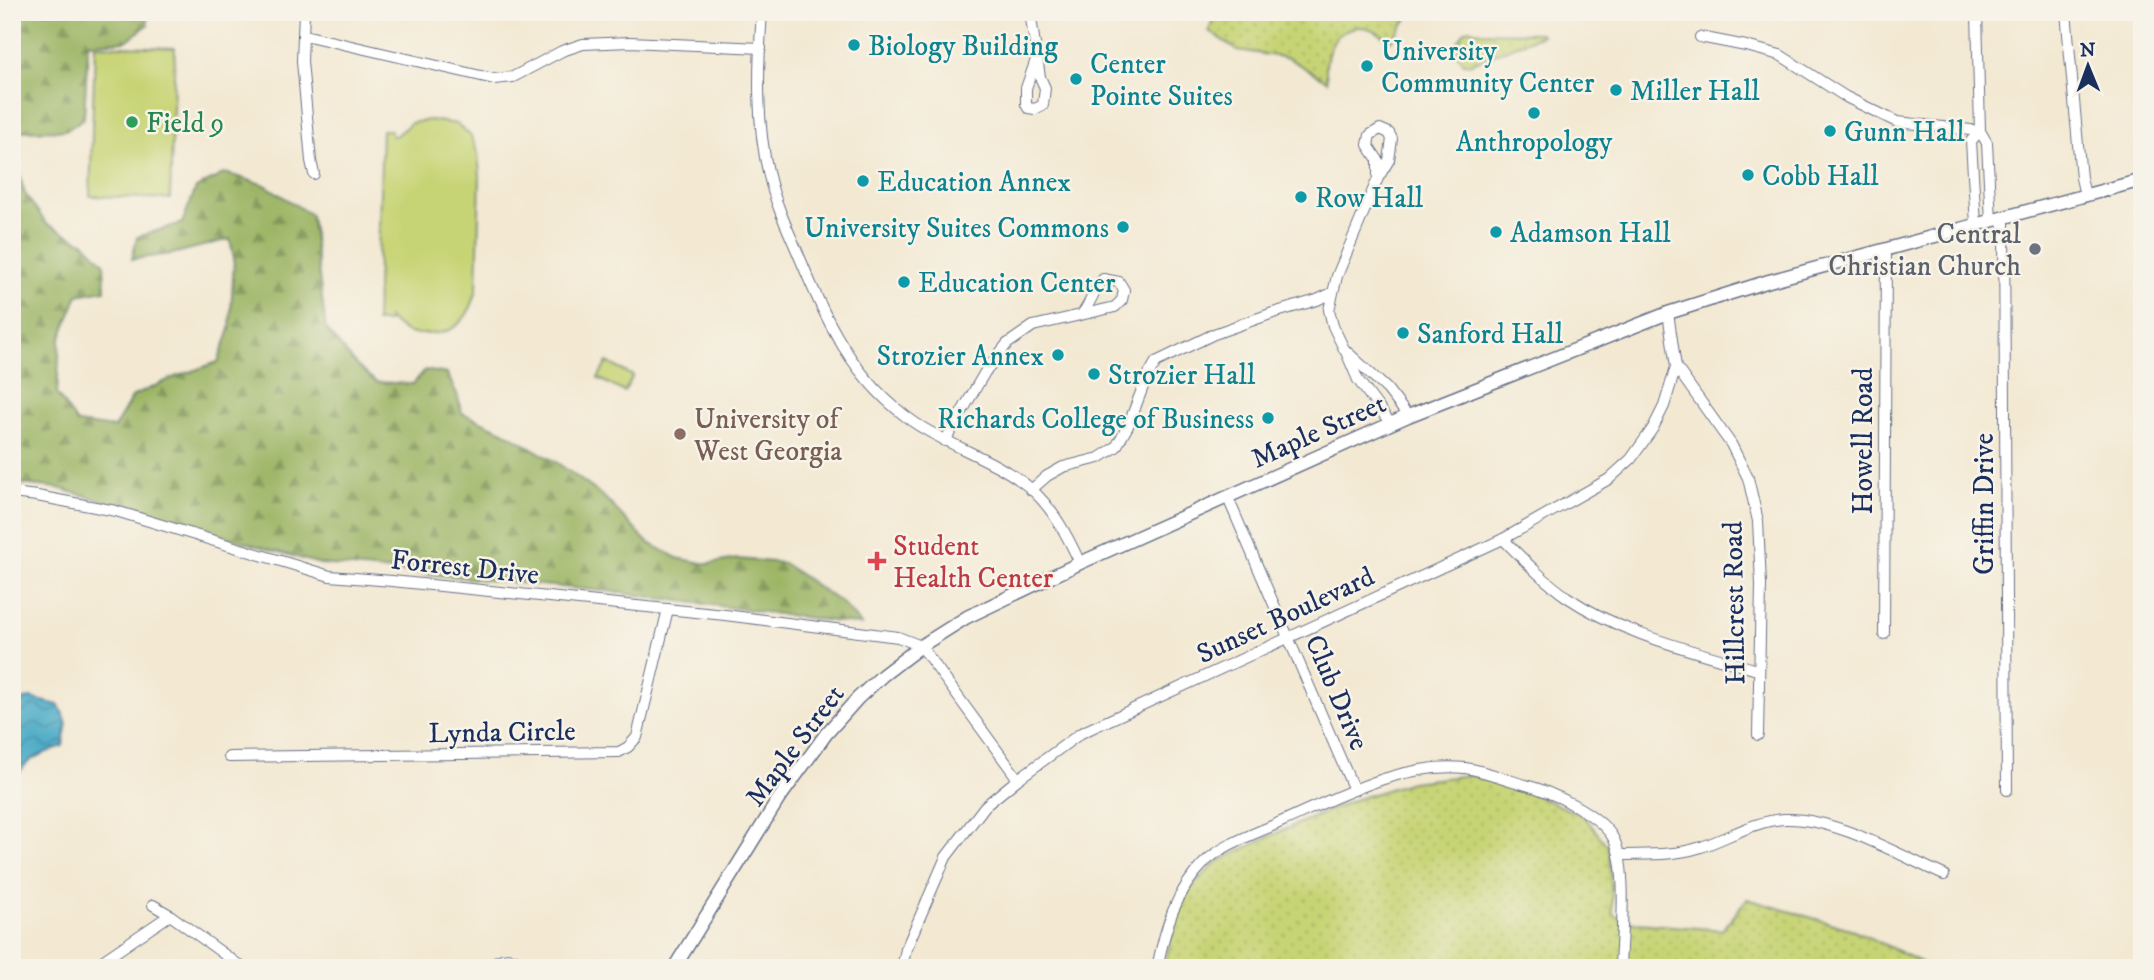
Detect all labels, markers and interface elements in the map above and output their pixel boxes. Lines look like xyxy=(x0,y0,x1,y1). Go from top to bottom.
place label: Biology Building xyxy=(868,29,1058,64)
north arrow xyxy=(2052,32,2122,102)
place label: University Community Center xyxy=(1381,34,1595,101)
marker: Biology Building xyxy=(846,37,862,53)
text: N xyxy=(2080,39,2096,62)
place label: Center Pointe Suites xyxy=(1090,47,1233,114)
marker: University Community Center xyxy=(1359,58,1375,74)
marker: Center Pointe Suites xyxy=(1068,71,1084,87)
place label: Miller Hall xyxy=(1630,74,1760,109)
marker: Miller Hall xyxy=(1608,82,1624,98)
marker: Anthropology xyxy=(1526,105,1542,121)
place label: Field 9 xyxy=(146,106,224,141)
marker: Field 9 xyxy=(124,114,140,130)
place label: Gunn Hall xyxy=(1844,115,1965,150)
marker: Gunn Hall xyxy=(1822,123,1838,139)
place label: Anthropology xyxy=(1456,125,1613,160)
place label: Cobb Hall xyxy=(1762,159,1879,194)
place label: Education Annex xyxy=(877,165,1071,200)
marker: Cobb Hall xyxy=(1740,167,1756,183)
marker: Education Annex xyxy=(855,173,871,189)
place label: Row Hall xyxy=(1315,181,1424,216)
marker: Row Hall xyxy=(1293,189,1309,205)
place label: University Suites Commons xyxy=(804,211,1109,246)
place label: Adamson Hall xyxy=(1510,216,1671,251)
place label: Central Christian Church xyxy=(1828,217,2022,284)
marker: University Suites Commons xyxy=(1115,219,1131,235)
marker: Adamson Hall xyxy=(1488,224,1504,240)
marker: Central Christian Church xyxy=(2027,241,2043,257)
place label: Education Center xyxy=(918,266,1116,301)
marker: Education Center xyxy=(896,274,912,290)
place label: Sanford Hall xyxy=(1417,317,1564,352)
marker: Sanford Hall xyxy=(1395,325,1411,341)
place label: Strozier Annex xyxy=(877,339,1044,374)
marker: Strozier Annex xyxy=(1050,347,1066,363)
place label: Strozier Hall xyxy=(1108,358,1256,393)
marker: Strozier Hall xyxy=(1086,366,1102,382)
street label: Howell Road xyxy=(1846,368,1881,514)
street label: Maple Street xyxy=(1246,386,1391,477)
place label: University of West Georgia xyxy=(693,402,842,469)
place label: Richards College of Business xyxy=(937,402,1254,437)
marker: Richards College of Business xyxy=(1260,410,1276,426)
marker: University of West Georgia xyxy=(672,426,688,442)
street label: Griffin Drive xyxy=(1967,433,2002,575)
street label: Hillcrest Road xyxy=(1716,521,1753,685)
place label: Student Health Center xyxy=(893,529,1054,596)
street label: Forrest Drive xyxy=(389,542,541,593)
marker: Student Health Center xyxy=(867,551,887,571)
street label: Sunset Boulevard xyxy=(1191,559,1380,672)
street label: Club Drive xyxy=(1297,630,1377,756)
street label: Maple Street xyxy=(738,678,852,814)
street label: Lynda Circle xyxy=(428,714,576,751)

